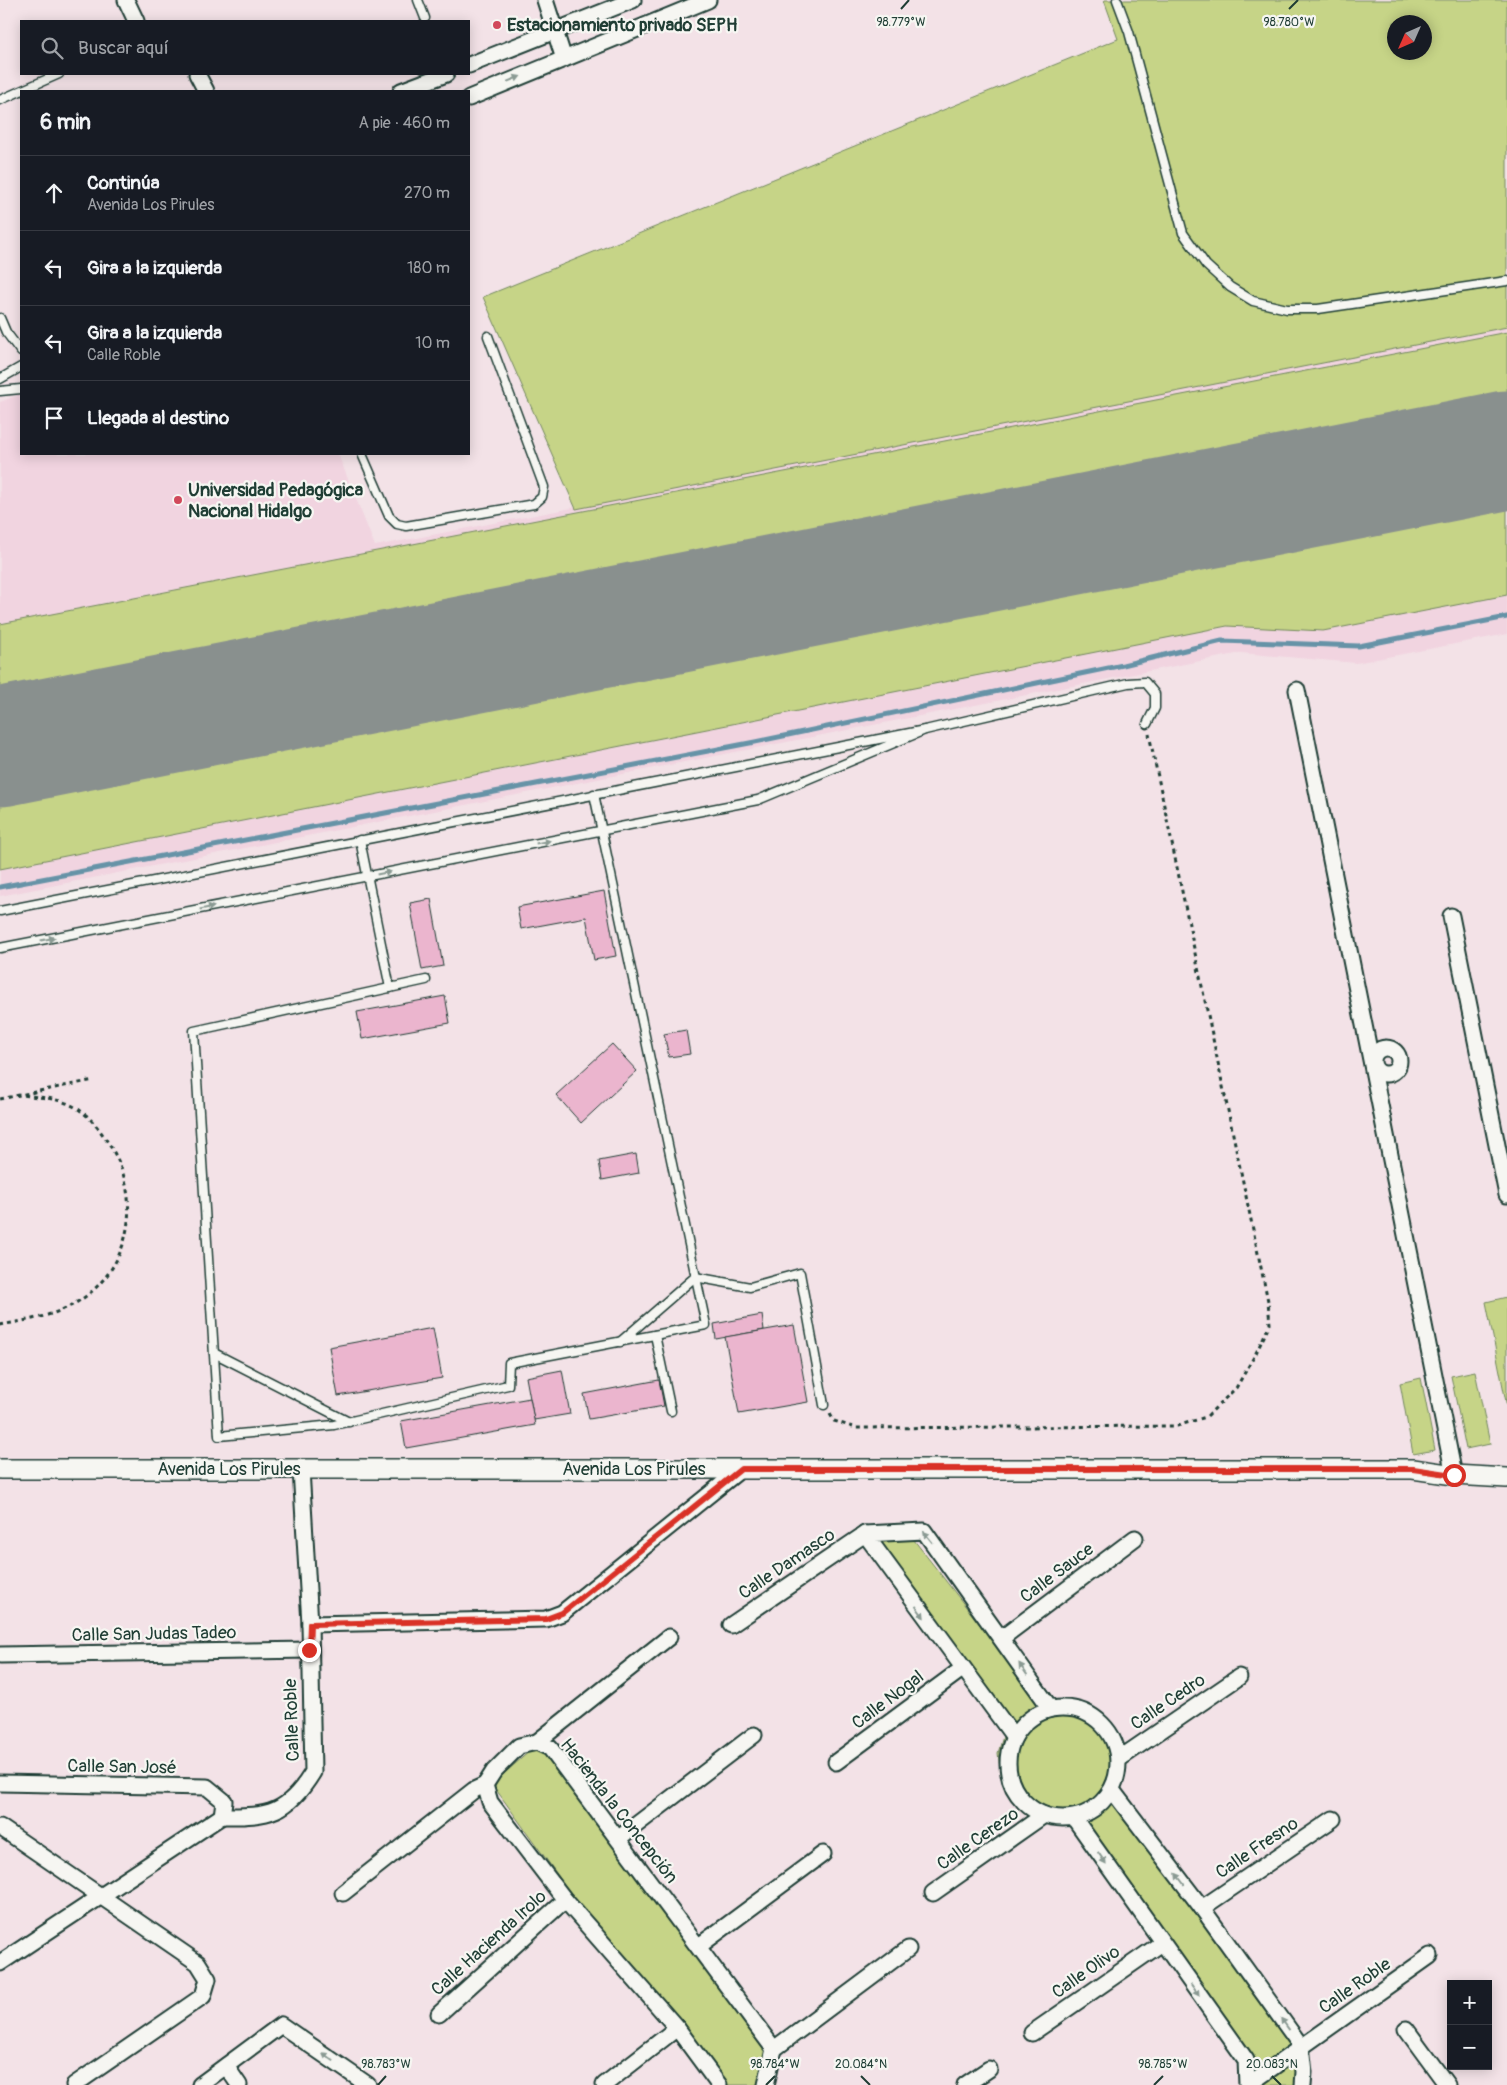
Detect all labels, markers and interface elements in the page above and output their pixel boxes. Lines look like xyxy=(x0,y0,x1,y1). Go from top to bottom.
place label: Estacionamiento privado SEPH xyxy=(507,14,737,37)
text: 98.779°W xyxy=(876,15,926,30)
text: 98.780°W xyxy=(1264,15,1314,30)
north arrow xyxy=(1387,15,1432,60)
marker: Estacionamiento privado SEPH xyxy=(491,19,503,31)
search box xyxy=(20,20,470,75)
icon: search xyxy=(38,34,66,62)
text: Buscar aquí xyxy=(78,36,169,60)
one-way arrow xyxy=(507,75,521,83)
text: 6 min xyxy=(40,109,91,136)
text: A pie · 460 m xyxy=(359,113,450,133)
text: Continúa xyxy=(87,171,160,195)
icon: ahead xyxy=(40,179,68,207)
text: 270 m xyxy=(404,183,450,203)
text: Avenida Los Pirules xyxy=(87,195,214,215)
icon: left xyxy=(40,254,68,282)
text: Gira a la izquierda xyxy=(87,256,222,280)
text: 180 m xyxy=(407,258,450,278)
text: Gira a la izquierda xyxy=(87,321,222,345)
icon: left xyxy=(40,329,68,357)
text: 10 m xyxy=(415,333,450,353)
text: Calle Roble xyxy=(87,345,161,365)
icon: arrive xyxy=(40,404,68,432)
text: Llegada al destino xyxy=(87,406,229,430)
place label: Universidad Pedagógica Nacional Hidalgo xyxy=(188,479,364,523)
marker: Universidad Pedagógica Nacional Hidalgo xyxy=(172,494,184,506)
one-way arrow xyxy=(536,838,551,846)
one-way arrow xyxy=(376,869,392,877)
one-way arrow xyxy=(200,903,216,911)
one-way arrow xyxy=(40,935,55,943)
street label: Avenida Los Pirules xyxy=(157,1458,301,1481)
street label: Avenida Los Pirules xyxy=(562,1458,706,1481)
route start xyxy=(1443,1464,1466,1487)
street label: Calle Damasco xyxy=(734,1523,840,1605)
one-way arrow xyxy=(923,1531,934,1544)
street label: Calle Sauce xyxy=(1016,1538,1099,1608)
one-way arrow xyxy=(915,1605,925,1618)
street label: Calle San Judas Tadeo xyxy=(71,1621,237,1647)
route end xyxy=(298,1639,321,1662)
one-way arrow xyxy=(1018,1662,1028,1676)
street label: Calle Nogal xyxy=(847,1665,929,1735)
street label: Calle Cedro xyxy=(1126,1668,1210,1735)
street label: Calle Roble xyxy=(279,1678,305,1762)
street label: Hacienda la Concepción xyxy=(555,1734,683,1888)
street label: Calle San José xyxy=(67,1755,177,1779)
street label: Calle Cerezo xyxy=(933,1802,1024,1876)
street label: Calle Fresno xyxy=(1211,1812,1303,1884)
one-way arrow xyxy=(1097,1851,1107,1864)
one-way arrow xyxy=(1174,1872,1185,1885)
street label: Calle Hacienda Irolo xyxy=(426,1885,552,2001)
street label: Calle Olivo xyxy=(1047,1940,1125,2004)
street label: Calle Roble xyxy=(1314,1953,1396,2019)
map controls xyxy=(1447,1980,1492,2070)
button: + xyxy=(1447,1980,1492,2025)
one-way arrow xyxy=(1190,1983,1201,1996)
one-way arrow xyxy=(1280,2017,1290,2031)
button: − xyxy=(1447,2025,1492,2070)
one-way arrow xyxy=(321,2052,334,2062)
text: 98.783°W xyxy=(361,2057,411,2072)
text: 98.784°W xyxy=(750,2057,800,2072)
text: 20.084°N xyxy=(835,2057,887,2072)
text: 98.785°W xyxy=(1138,2057,1188,2072)
text: 20.083°N xyxy=(1246,2057,1298,2072)

